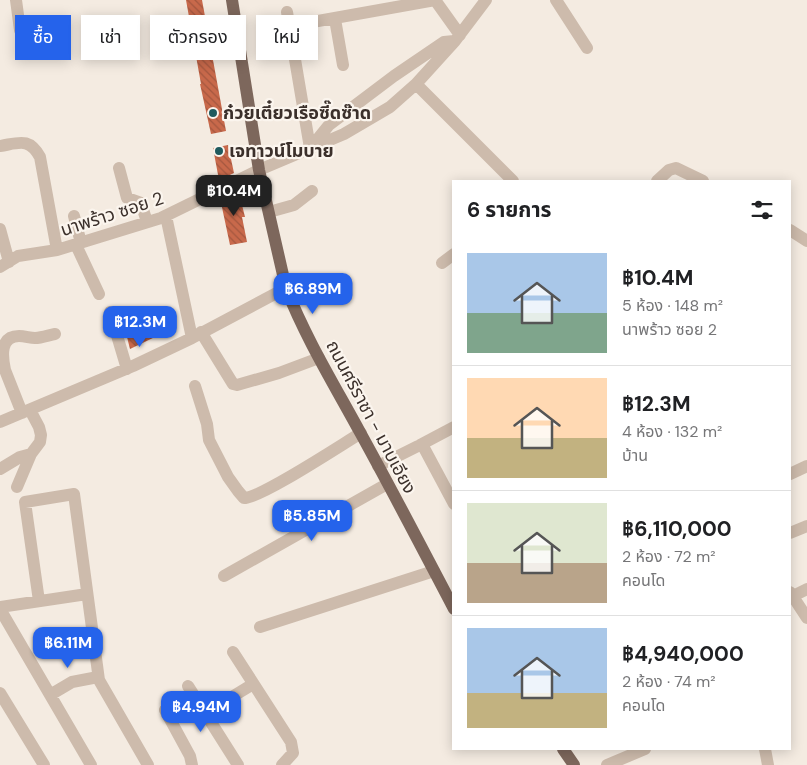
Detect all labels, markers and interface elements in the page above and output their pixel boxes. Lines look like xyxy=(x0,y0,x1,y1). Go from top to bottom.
chip: ซื้อ xyxy=(15,15,71,60)
chip: เช่า xyxy=(81,15,140,60)
chip: ตัวกรอง xyxy=(150,15,246,60)
chip: ใหม่ xyxy=(256,15,318,60)
place label: ก๋วยเตี๋ยวเรือซี๊ดซ๊าด xyxy=(223,100,371,125)
marker: ก๋วยเตี๋ยวเรือซี๊ดซ๊าด xyxy=(207,107,219,119)
place label: เจทาวน์โมบาย xyxy=(229,139,334,163)
marker: เจทาวน์โมบาย xyxy=(213,145,225,157)
pin: ฿10.4M xyxy=(193,174,275,217)
text: ฿10.4M xyxy=(207,180,261,201)
street label: นาพร้าว ซอย 2 xyxy=(58,186,166,242)
text: 6 รายการ xyxy=(467,196,551,224)
icon: filters xyxy=(748,196,776,224)
text: ฿10.4M xyxy=(622,264,693,292)
pin: ฿6.89M xyxy=(272,272,354,315)
icon: home xyxy=(507,273,567,333)
text: ฿6.89M xyxy=(284,278,342,299)
text: 5 ห้อง · 148 m² xyxy=(622,295,723,316)
pin: ฿12.3M xyxy=(99,306,181,348)
text: ฿12.3M xyxy=(114,311,166,332)
text: นาพร้าว ซอย 2 xyxy=(622,319,717,340)
street label: ถนนศรีราชา - มาบเอียง xyxy=(320,336,422,498)
text: ฿12.3M xyxy=(622,390,691,418)
icon: home xyxy=(507,398,567,458)
text: 4 ห้อง · 132 m² xyxy=(622,421,722,442)
text: บ้าน xyxy=(622,445,648,466)
pin: ฿5.85M xyxy=(271,500,353,542)
text: ฿5.85M xyxy=(283,505,341,526)
text: ฿6,110,000 xyxy=(622,515,732,543)
icon: home xyxy=(507,523,567,583)
text: 2 ห้อง · 72 m² xyxy=(622,546,715,567)
text: คอนโด xyxy=(622,570,665,591)
pin: ฿6.11M xyxy=(27,626,109,669)
text: ฿6.11M xyxy=(44,632,92,653)
text: ฿4,940,000 xyxy=(622,640,744,668)
icon: home xyxy=(507,648,567,708)
text: 2 ห้อง · 74 m² xyxy=(622,671,715,692)
pin: ฿4.94M xyxy=(160,690,242,733)
text: คอนโด xyxy=(622,695,665,716)
text: ฿4.94M xyxy=(172,696,230,717)

